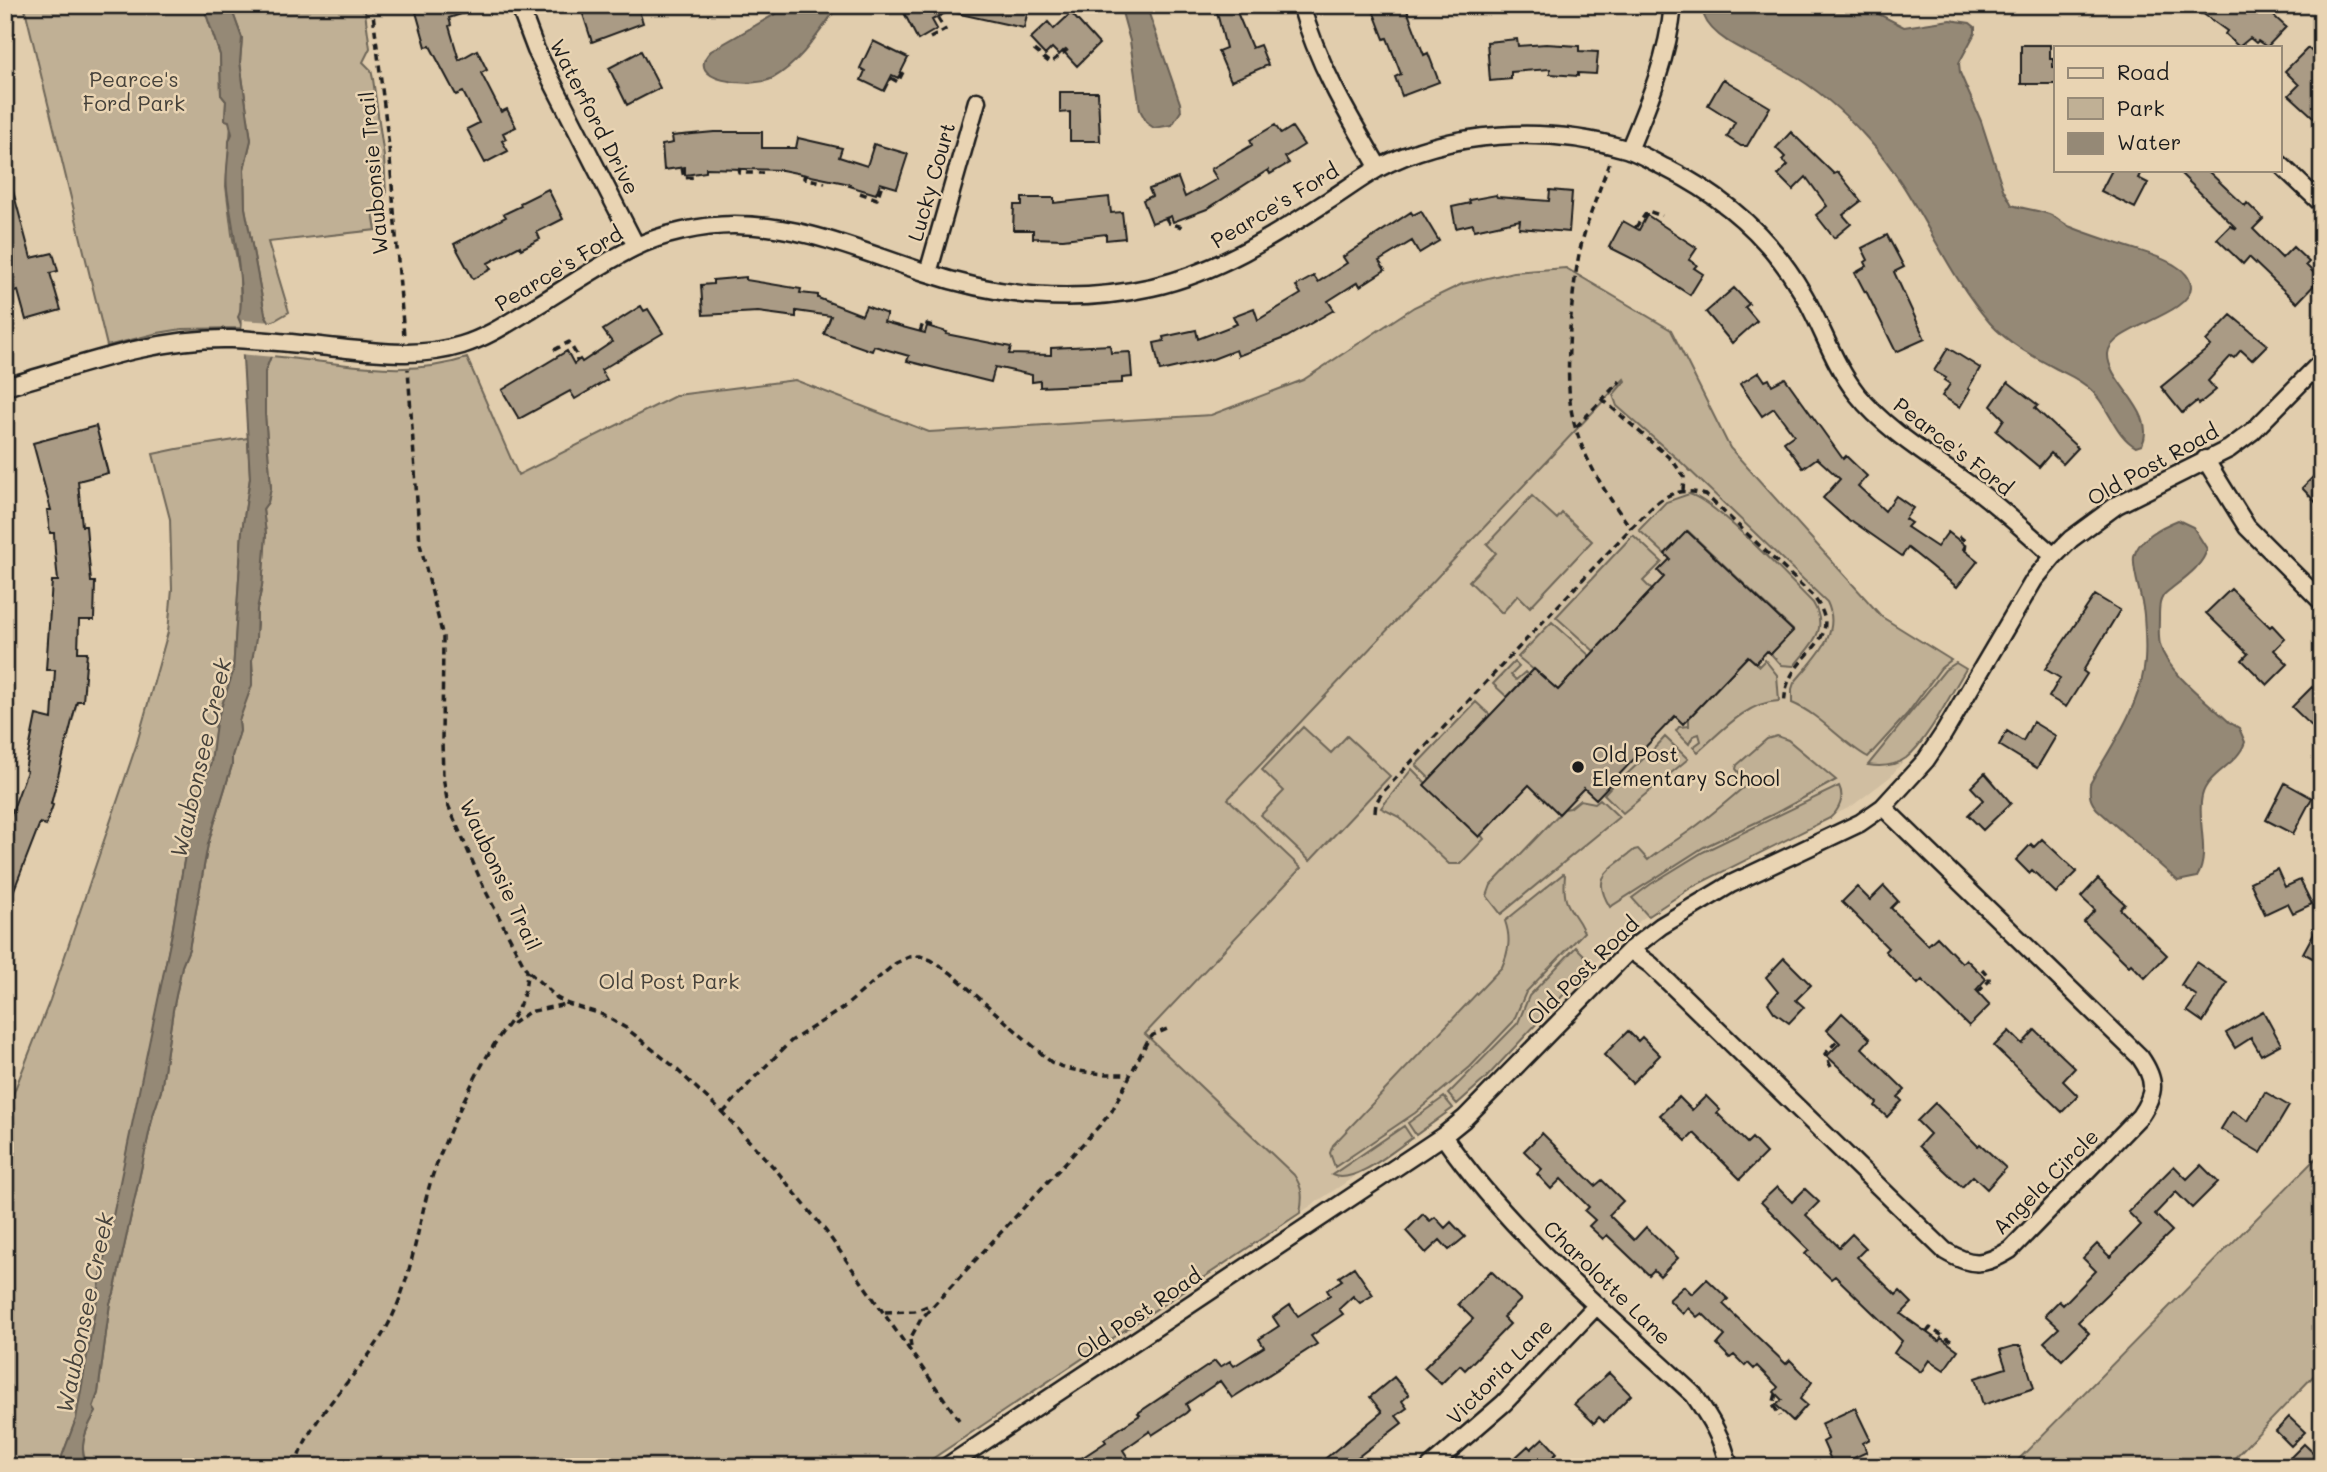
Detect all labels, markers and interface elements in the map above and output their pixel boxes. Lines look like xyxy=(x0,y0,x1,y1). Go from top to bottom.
street label: Waterford Drive xyxy=(544,34,646,199)
legend xyxy=(2054,46,2282,172)
text: Road xyxy=(2117,58,2169,85)
park label: Pearce's Ford Park xyxy=(83,65,185,116)
street label: Waubonsie Trail xyxy=(352,90,393,256)
text: Park xyxy=(2117,94,2165,121)
street label: Lucky Court xyxy=(901,119,960,244)
text: Water xyxy=(2117,128,2181,155)
street label: Pearce's Ford xyxy=(1205,156,1343,253)
street label: Pearce's Ford xyxy=(489,219,627,316)
street label: Pearce's Ford xyxy=(1889,391,2019,501)
street label: Old Post Road xyxy=(2082,417,2223,511)
water label: Waubonsee Creek xyxy=(162,654,238,860)
place label: Old Post Elementary School xyxy=(1592,740,1780,791)
marker: Old Post Elementary School xyxy=(1570,759,1586,775)
street label: Waubonsie Trail xyxy=(455,794,548,954)
street label: Old Post Road xyxy=(1520,910,1644,1030)
park label: Old Post Park xyxy=(599,967,740,994)
street label: Angela Circle xyxy=(1986,1122,2104,1240)
water label: Waubonsee Creek xyxy=(48,1209,120,1416)
street label: Charolotte Lane xyxy=(1538,1214,1678,1350)
street label: Old Post Road xyxy=(1070,1261,1206,1365)
street label: Victoria Lane xyxy=(1440,1312,1558,1430)

